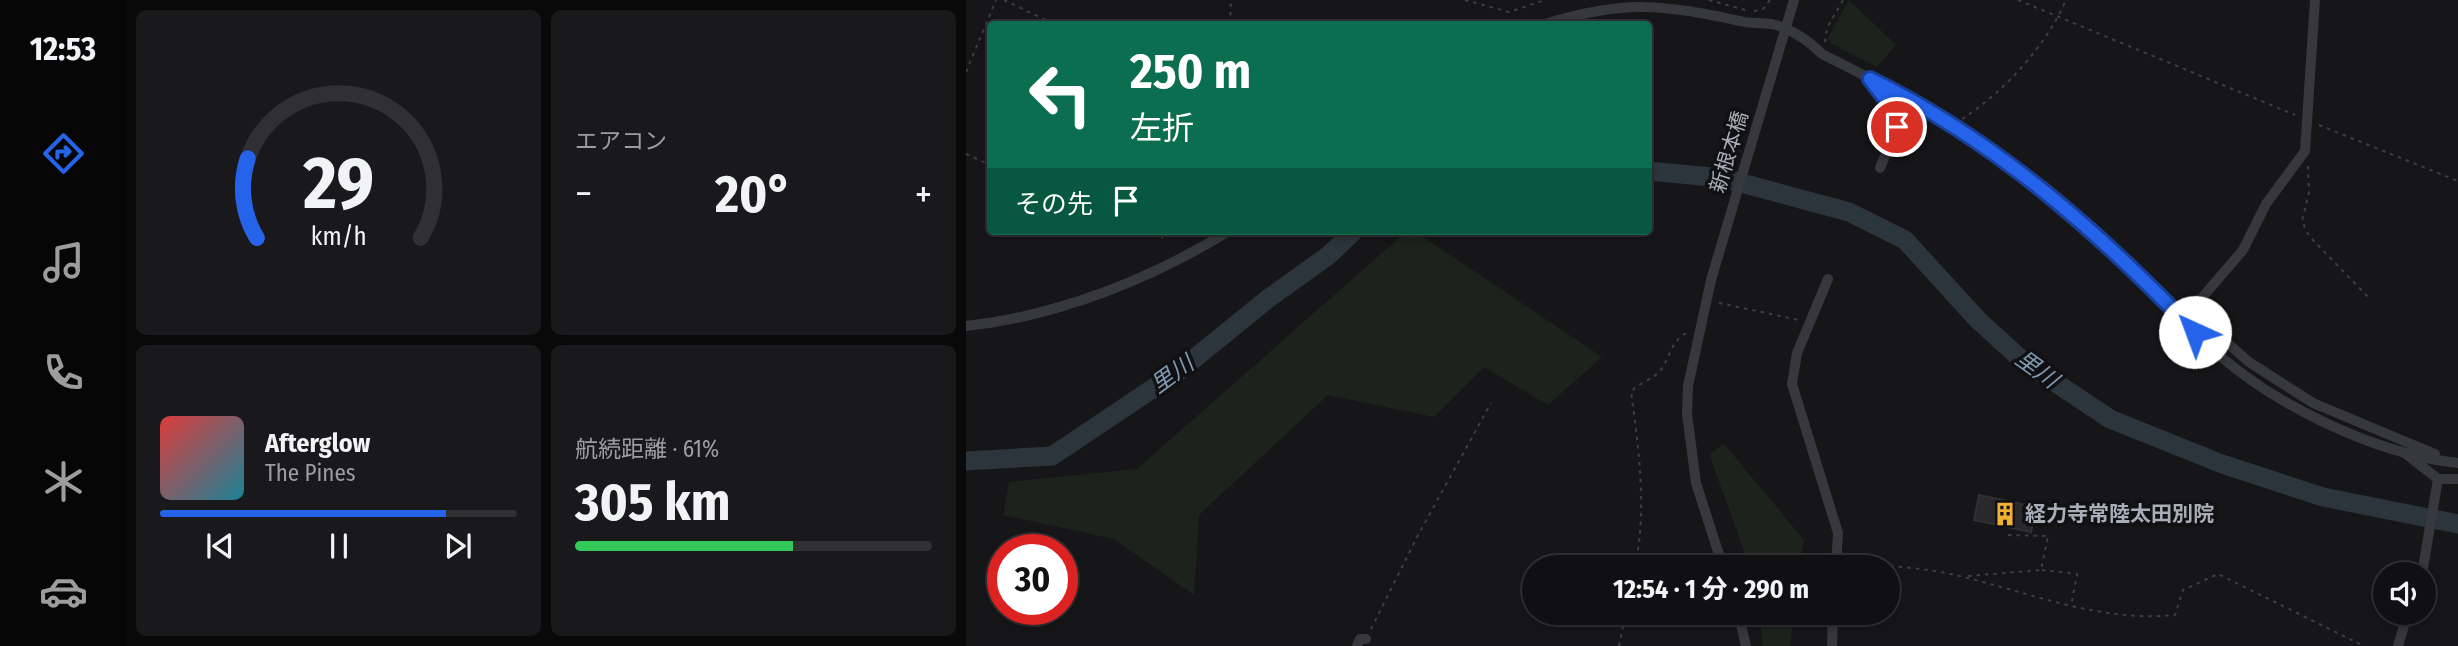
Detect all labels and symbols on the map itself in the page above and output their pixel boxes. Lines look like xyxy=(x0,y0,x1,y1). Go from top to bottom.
pin xyxy=(1867,97,1927,157)
street label: 新根本橋 xyxy=(1704,108,1754,196)
position arrow xyxy=(2158,295,2232,369)
water label: 里川 xyxy=(2010,344,2066,396)
water label: 里川 xyxy=(1145,347,1201,399)
building icon: 経力寺常陸太田別院 xyxy=(1991,500,2019,528)
place label: 経力寺常陸太田別院 xyxy=(2025,501,2214,527)
speed limit sign: 30 xyxy=(987,534,1078,625)

